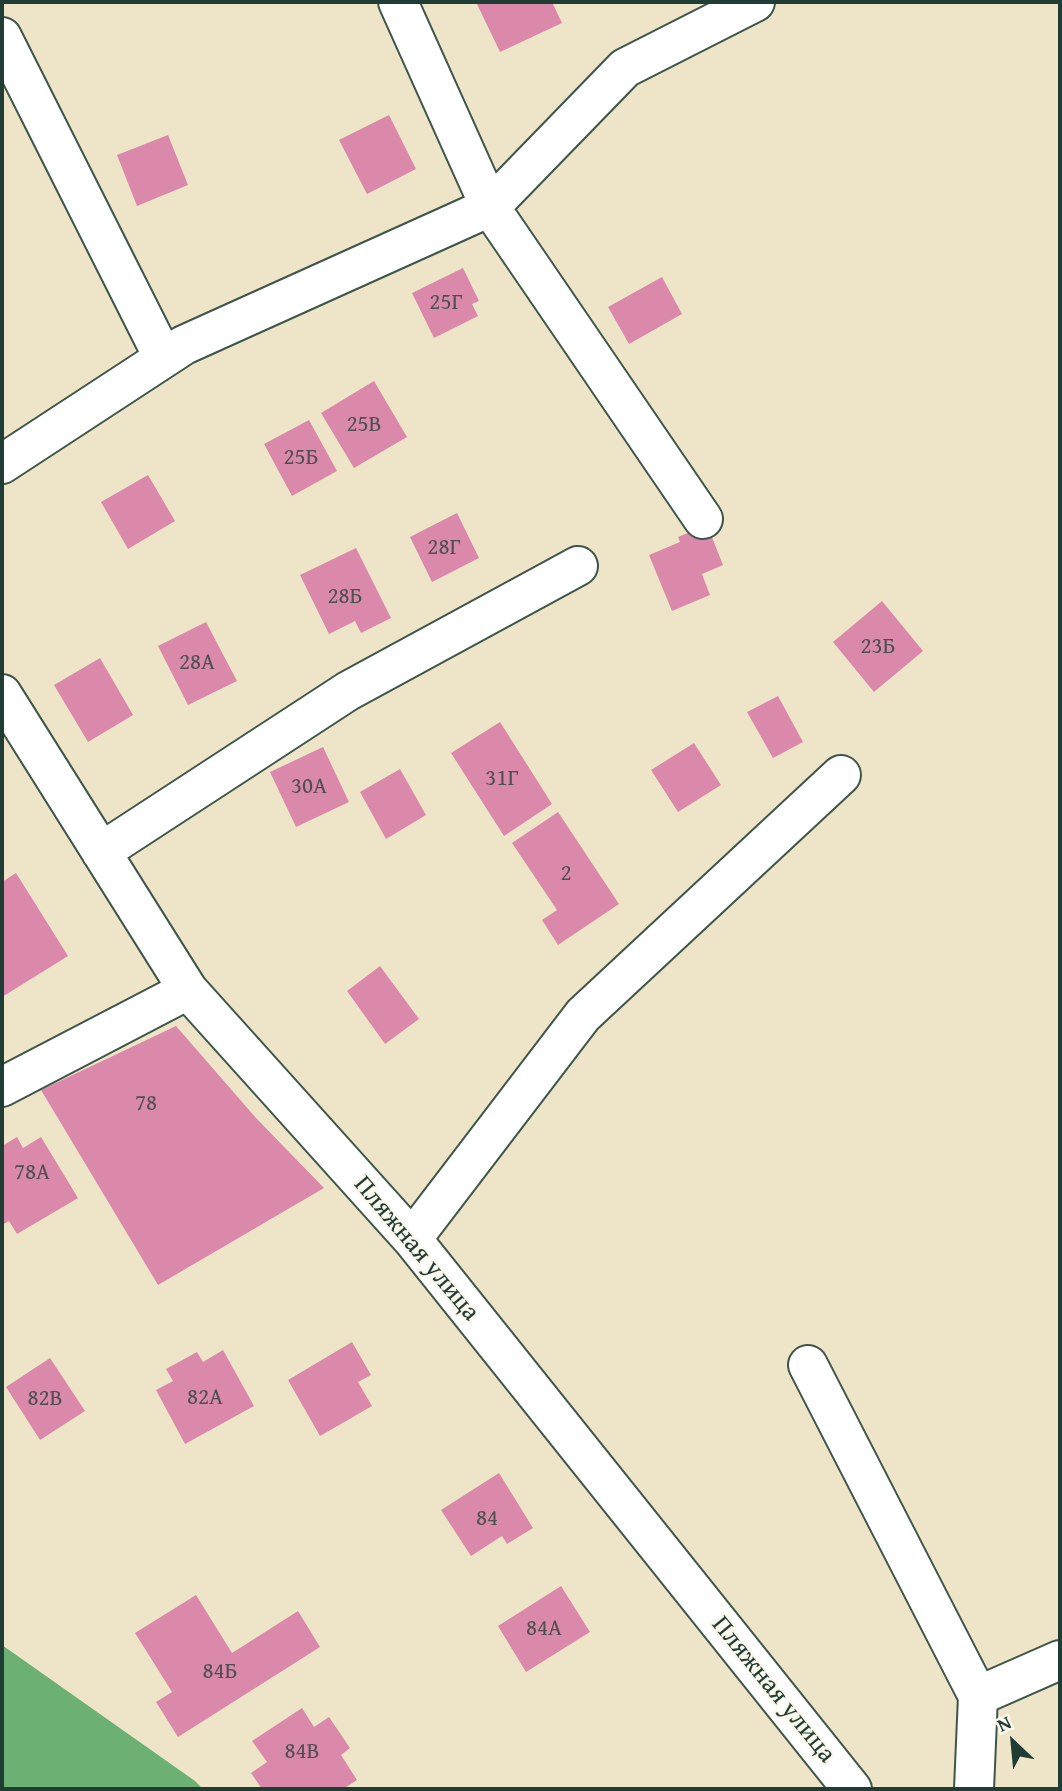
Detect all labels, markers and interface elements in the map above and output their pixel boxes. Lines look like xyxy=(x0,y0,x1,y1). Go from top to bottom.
house number: 25Г xyxy=(429,289,463,317)
house number: 25В xyxy=(346,411,382,439)
house number: 25Б xyxy=(283,444,319,472)
house number: 28Г xyxy=(427,534,461,562)
house number: 28Б xyxy=(327,583,363,611)
house number: 23Б xyxy=(860,633,896,661)
house number: 28А xyxy=(179,649,215,677)
house number: 31Г xyxy=(485,765,519,793)
house number: 30А xyxy=(291,773,327,801)
house number: 2 xyxy=(560,860,572,888)
house number: 78 xyxy=(135,1090,157,1118)
house number: 78А xyxy=(14,1159,50,1187)
street label: Пляжная улица xyxy=(346,1170,486,1328)
house number: 82А xyxy=(187,1384,223,1412)
house number: 82В xyxy=(27,1385,63,1413)
house number: 84 xyxy=(476,1505,498,1533)
street label: Пляжная улица xyxy=(704,1610,842,1770)
house number: 84А xyxy=(526,1615,562,1643)
house number: 84Б xyxy=(202,1658,238,1686)
north arrow xyxy=(978,1707,1048,1777)
text: N xyxy=(992,1708,1016,1738)
house number: 84В xyxy=(284,1738,320,1766)

